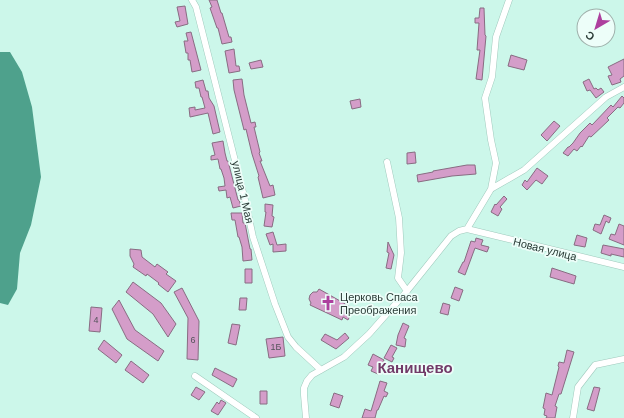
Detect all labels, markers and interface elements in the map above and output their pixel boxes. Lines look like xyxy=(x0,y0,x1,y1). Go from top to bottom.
north arrow xyxy=(576,8,616,48)
text: С xyxy=(583,29,597,43)
street label: улица 1 Мая xyxy=(230,160,256,224)
street label: Новая улица xyxy=(512,235,579,263)
place label: Церковь Спаса Преображения xyxy=(340,291,419,316)
church icon: Церковь Спаса Преображения xyxy=(319,294,337,312)
house number: 4 xyxy=(93,315,99,325)
house number: 6 xyxy=(190,335,196,345)
house number: 1Б xyxy=(271,342,282,352)
district label: Канищево xyxy=(377,359,453,376)

